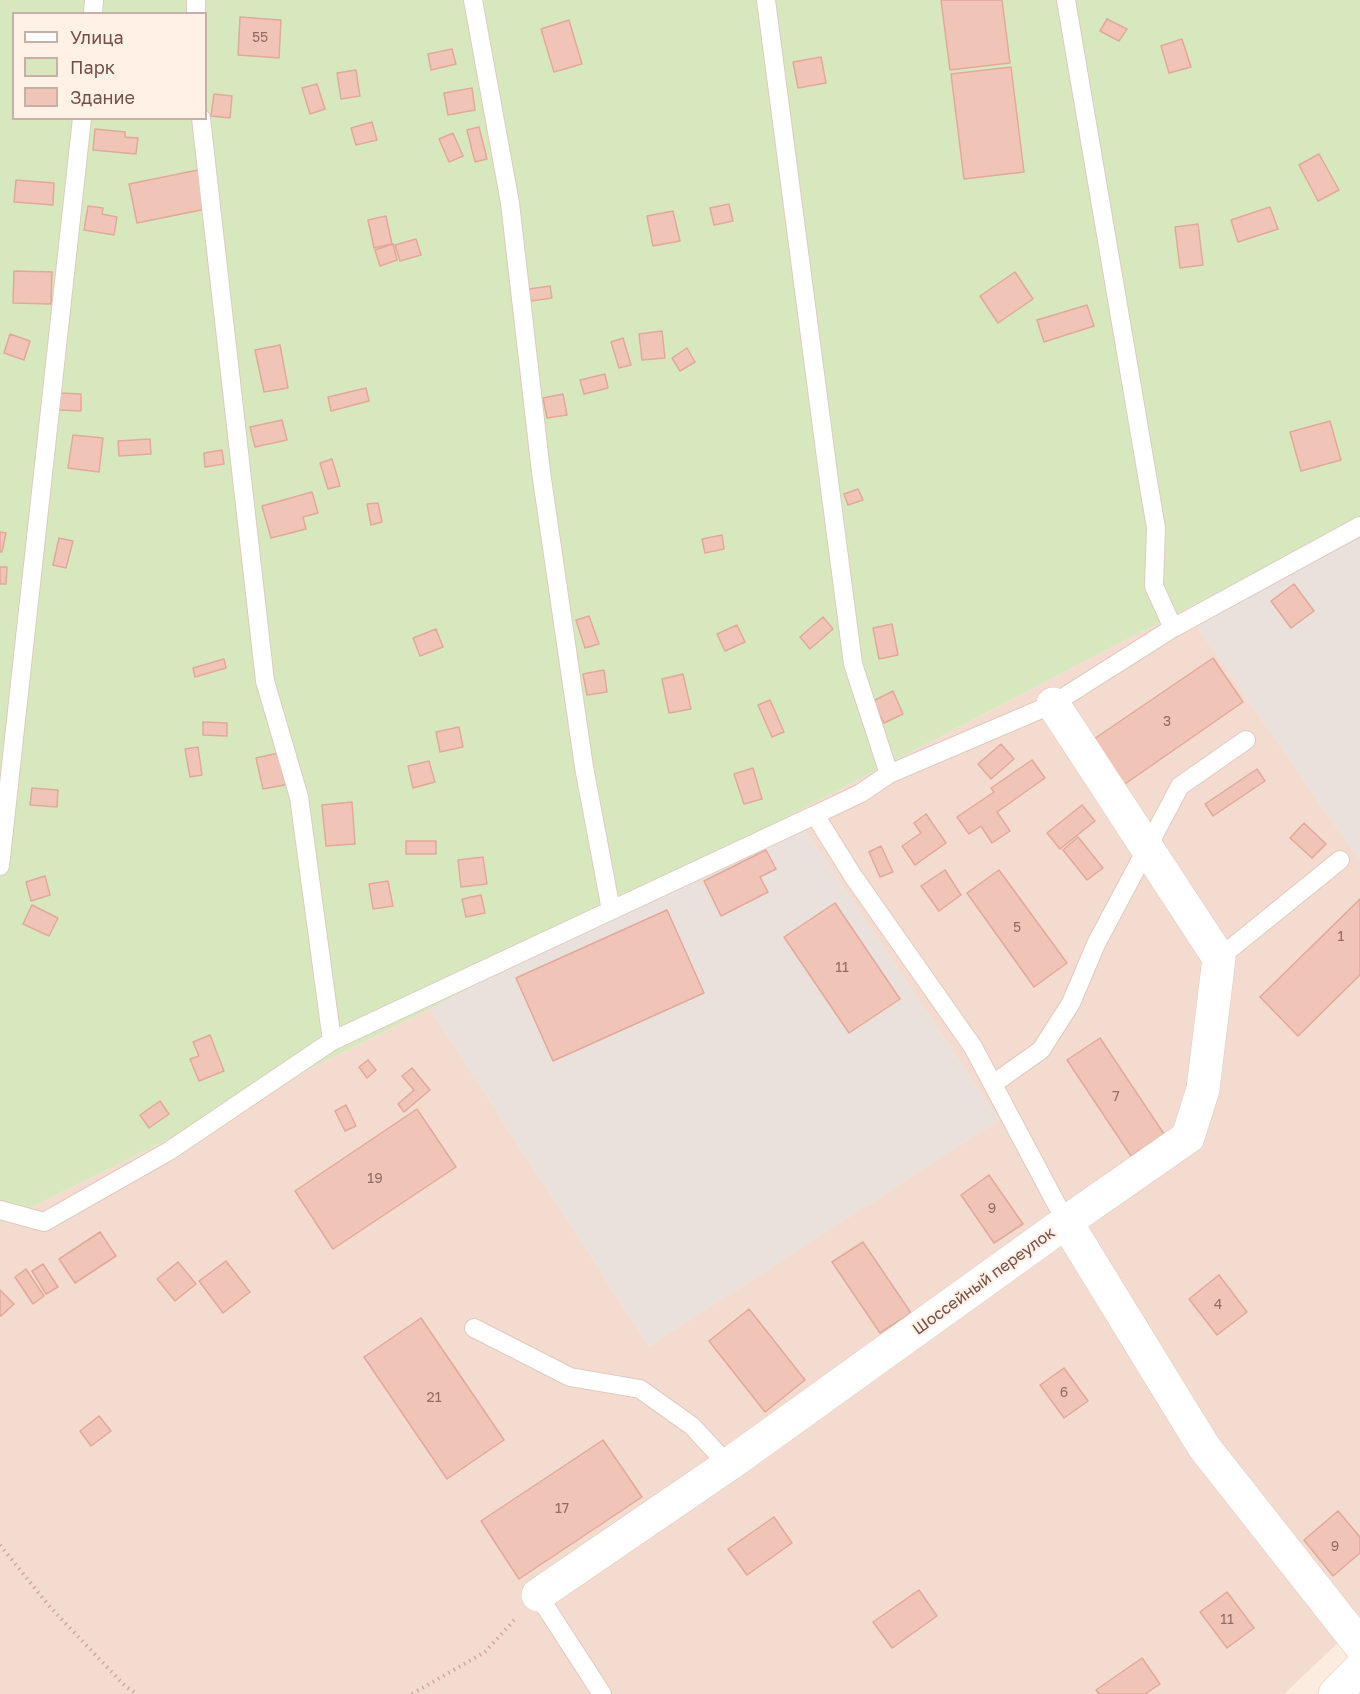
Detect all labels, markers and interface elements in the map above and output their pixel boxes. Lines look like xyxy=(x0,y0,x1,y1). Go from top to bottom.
legend xyxy=(12,12,207,120)
text: Улица xyxy=(70,26,124,48)
house number: 55 xyxy=(252,30,268,46)
text: Парк xyxy=(70,56,115,78)
text: Здание xyxy=(70,86,135,108)
house number: 3 xyxy=(1163,714,1171,730)
house number: 5 xyxy=(1013,920,1021,936)
house number: 1 xyxy=(1338,929,1344,945)
house number: 11 xyxy=(835,960,849,976)
house number: 7 xyxy=(1112,1089,1120,1105)
house number: 19 xyxy=(367,1171,383,1187)
house number: 9 xyxy=(988,1201,996,1217)
street label: Шоссейный переулок xyxy=(909,1223,1059,1339)
house number: 4 xyxy=(1214,1297,1222,1313)
house number: 6 xyxy=(1060,1385,1068,1401)
house number: 21 xyxy=(427,1390,441,1406)
house number: 17 xyxy=(555,1501,569,1517)
house number: 9 xyxy=(1331,1539,1339,1555)
house number: 11 xyxy=(1220,1612,1234,1628)

